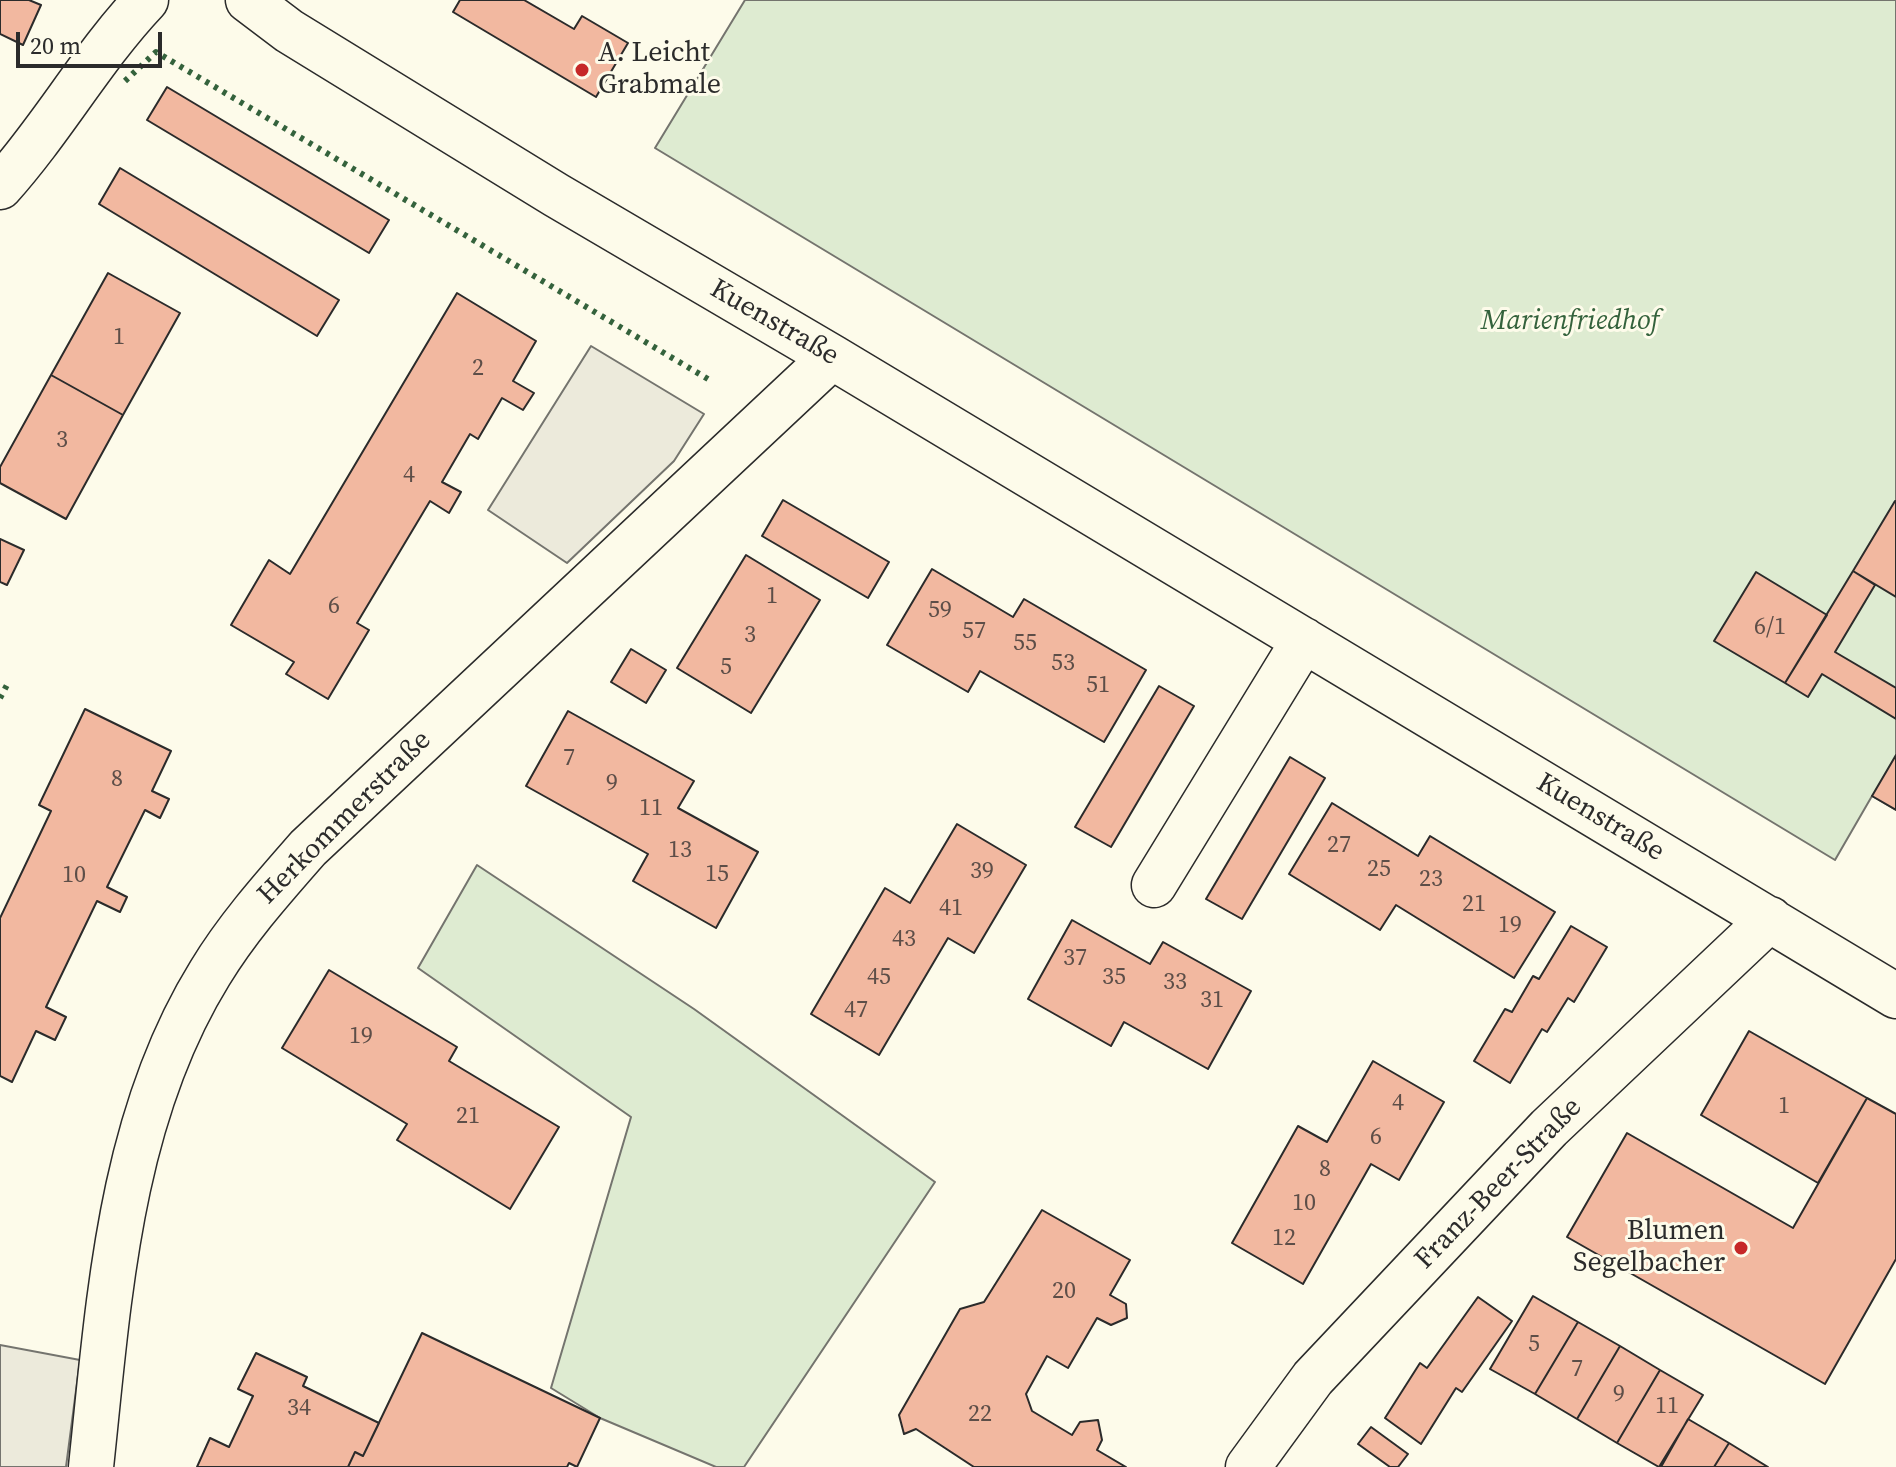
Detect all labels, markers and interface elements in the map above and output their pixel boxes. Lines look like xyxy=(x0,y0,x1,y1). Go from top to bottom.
scale bar xyxy=(20,16,166,66)
text: 20 m xyxy=(30,29,81,62)
place label: A. Leicht Grabmale xyxy=(598,37,721,103)
marker: A. Leicht Grabmale xyxy=(573,61,591,79)
street label: Kuenstraße xyxy=(704,273,844,373)
park label: Marienfriedhof xyxy=(1481,305,1659,339)
house number: 1 xyxy=(113,324,125,352)
house number: 2 xyxy=(472,355,484,383)
house number: 3 xyxy=(56,427,68,455)
house number: 4 xyxy=(403,462,415,490)
house number: 1 xyxy=(766,583,778,611)
house number: 6 xyxy=(328,593,340,621)
house number: 59 xyxy=(928,597,952,625)
house number: 6/1 xyxy=(1754,614,1786,642)
house number: 57 xyxy=(962,618,986,646)
house number: 3 xyxy=(744,622,756,650)
house number: 55 xyxy=(1013,630,1037,658)
house number: 53 xyxy=(1051,650,1075,678)
house number: 5 xyxy=(720,654,732,682)
house number: 51 xyxy=(1086,672,1110,700)
street label: Herkommerstraße xyxy=(251,724,439,912)
house number: 7 xyxy=(563,745,575,773)
house number: 8 xyxy=(111,766,123,794)
street label: Kuenstraße xyxy=(1530,767,1670,869)
house number: 9 xyxy=(606,770,618,798)
house number: 11 xyxy=(639,795,663,823)
house number: 27 xyxy=(1327,832,1351,860)
house number: 13 xyxy=(668,837,692,865)
house number: 25 xyxy=(1367,856,1391,884)
house number: 39 xyxy=(970,858,994,886)
house number: 15 xyxy=(705,861,729,889)
house number: 10 xyxy=(62,862,86,890)
house number: 23 xyxy=(1419,866,1443,894)
house number: 21 xyxy=(1462,891,1486,919)
house number: 41 xyxy=(939,895,963,923)
house number: 19 xyxy=(1498,912,1522,940)
house number: 43 xyxy=(892,926,916,954)
house number: 37 xyxy=(1063,945,1087,973)
house number: 45 xyxy=(867,964,891,992)
house number: 35 xyxy=(1102,964,1126,992)
house number: 33 xyxy=(1163,969,1187,997)
house number: 31 xyxy=(1200,987,1224,1015)
house number: 47 xyxy=(844,997,868,1025)
house number: 19 xyxy=(349,1023,373,1051)
house number: 4 xyxy=(1392,1090,1404,1118)
street label: Franz-Beer-Straße xyxy=(1409,1091,1589,1277)
house number: 1 xyxy=(1778,1093,1790,1121)
house number: 21 xyxy=(456,1103,480,1131)
house number: 6 xyxy=(1370,1124,1382,1152)
house number: 8 xyxy=(1319,1156,1331,1184)
house number: 10 xyxy=(1292,1190,1316,1218)
place label: Blumen Segelbacher xyxy=(1573,1215,1725,1281)
house number: 12 xyxy=(1272,1225,1296,1253)
marker: Blumen Segelbacher xyxy=(1732,1239,1750,1257)
house number: 20 xyxy=(1052,1278,1076,1306)
house number: 5 xyxy=(1528,1331,1540,1359)
house number: 7 xyxy=(1571,1356,1583,1384)
house number: 9 xyxy=(1613,1381,1625,1409)
house number: 11 xyxy=(1655,1393,1679,1421)
house number: 34 xyxy=(287,1395,311,1423)
house number: 22 xyxy=(968,1401,992,1429)

